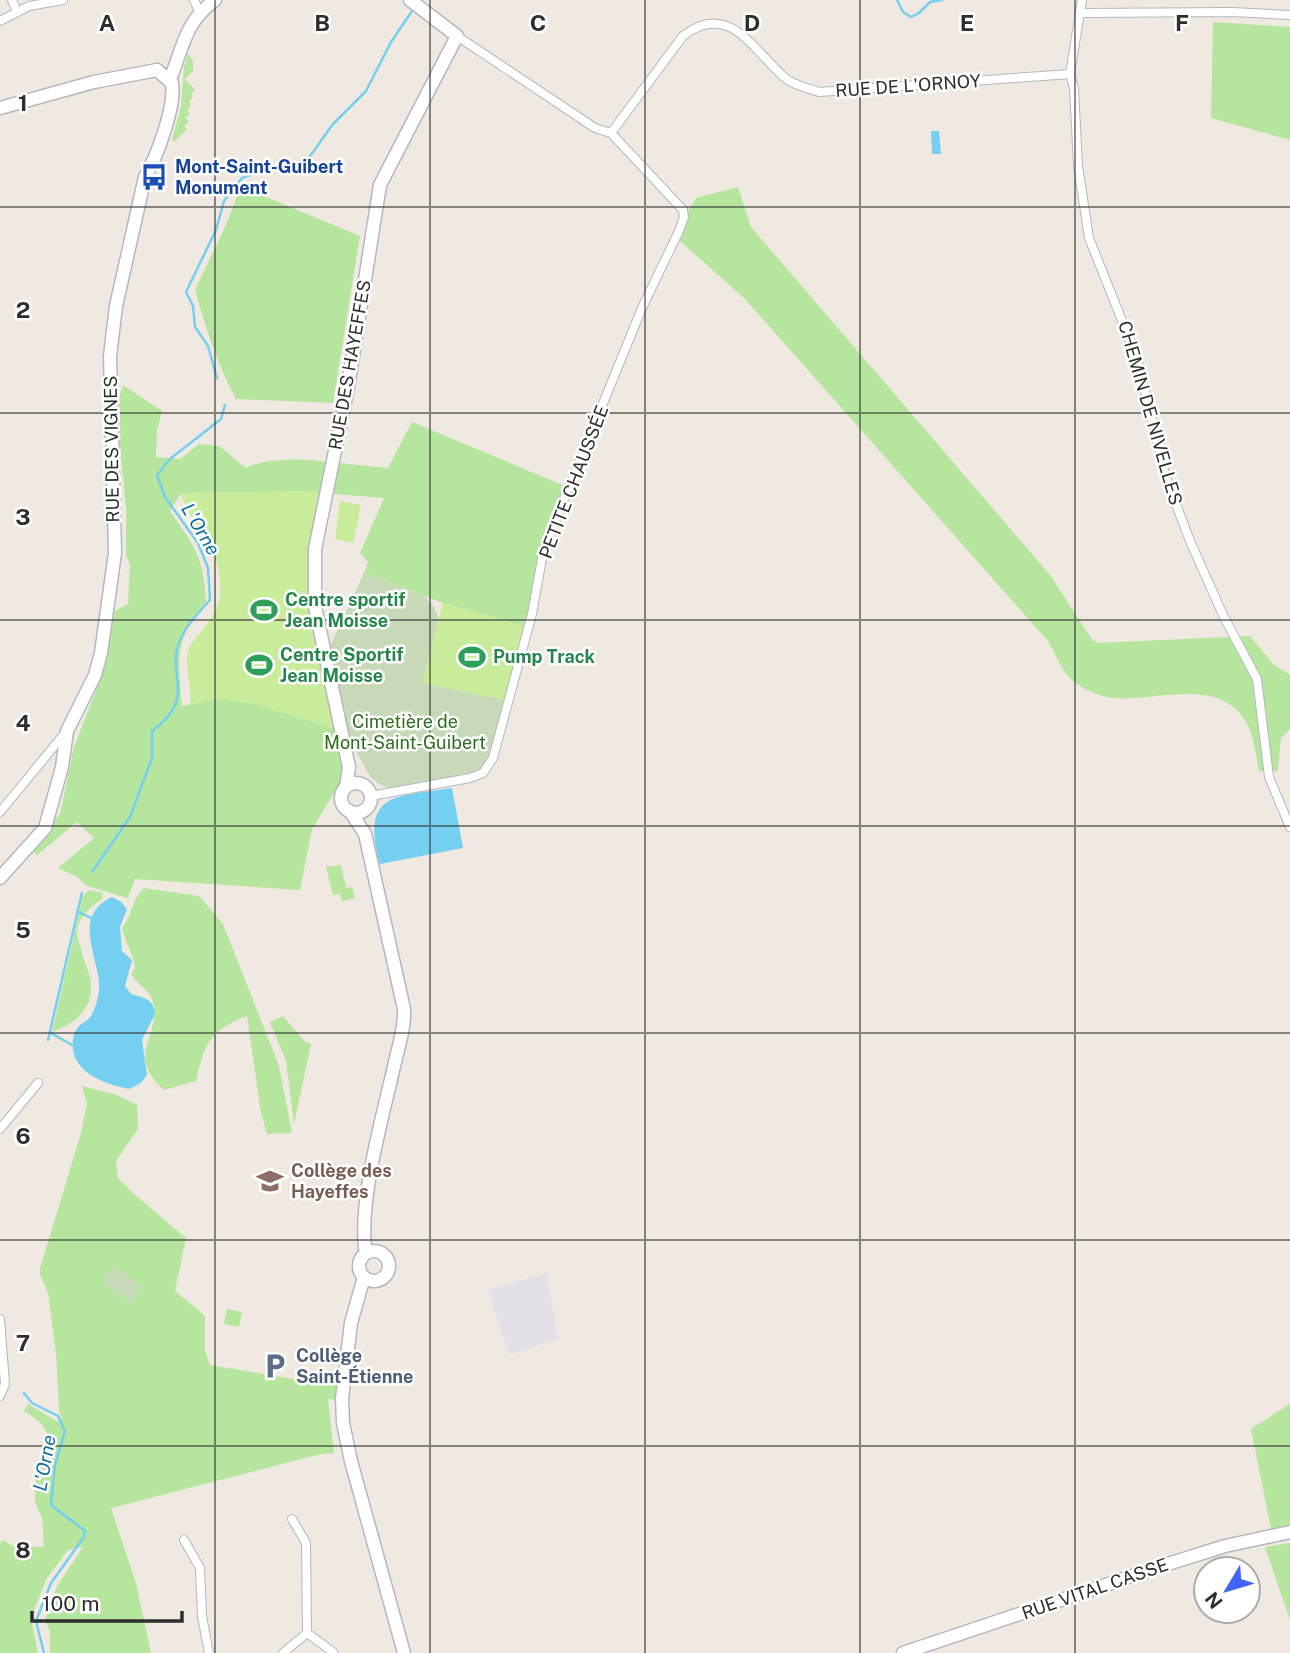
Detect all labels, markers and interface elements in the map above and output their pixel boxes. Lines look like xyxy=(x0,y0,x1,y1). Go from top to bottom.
text: A xyxy=(99,9,116,36)
text: B xyxy=(314,9,330,36)
text: C xyxy=(530,9,546,36)
text: D xyxy=(744,9,760,36)
text: E xyxy=(960,9,974,36)
text: F xyxy=(1175,9,1189,36)
street label: RUE DE L'ORNOY xyxy=(835,70,981,101)
text: 1 xyxy=(18,89,28,116)
place label: Mont-Saint-Guibert Monument xyxy=(175,156,343,198)
bus stop icon: Mont-Saint-Guibert Monument xyxy=(139,162,169,192)
street label: RUE DES HAYEFFES xyxy=(324,278,375,452)
text: 2 xyxy=(16,296,30,323)
street label: CHEMIN DE NIVELLES xyxy=(1114,318,1187,507)
street label: RUE DES VIGNES xyxy=(100,375,123,523)
street label: PETITE CHAUSSÉE xyxy=(534,402,612,561)
water label: L'Orne xyxy=(177,499,225,559)
text: 3 xyxy=(15,503,31,530)
place label: Centre sportif Jean Moisse xyxy=(285,589,406,631)
sports icon: Centre sportif Jean Moisse xyxy=(249,595,279,625)
sports icon: Pump Track xyxy=(457,642,487,672)
place label: Centre Sportif Jean Moisse xyxy=(280,644,403,686)
place label: Pump Track xyxy=(493,646,596,667)
sports icon: Centre Sportif Jean Moisse xyxy=(244,650,274,680)
text: 4 xyxy=(15,709,31,736)
park label: Cimetière de Mont-Saint-Guibert xyxy=(324,711,486,753)
text: 5 xyxy=(15,916,31,943)
text: 6 xyxy=(15,1122,31,1149)
place label: Collège des Hayeffes xyxy=(291,1160,392,1202)
school or university icon: Collège des Hayeffes xyxy=(255,1166,285,1196)
text: 7 xyxy=(16,1329,30,1356)
place label: Collège Saint-Étienne xyxy=(296,1345,413,1387)
parking icon: Collège Saint-Étienne xyxy=(260,1351,290,1381)
water label: L'Orne xyxy=(28,1433,60,1493)
text: 8 xyxy=(15,1536,31,1563)
street label: RUE VITAL CASSE xyxy=(1019,1554,1171,1623)
north arrow xyxy=(1192,1555,1262,1625)
scale bar xyxy=(32,1580,182,1624)
text: N xyxy=(1200,1588,1227,1613)
text: 100 m xyxy=(42,1591,99,1616)

